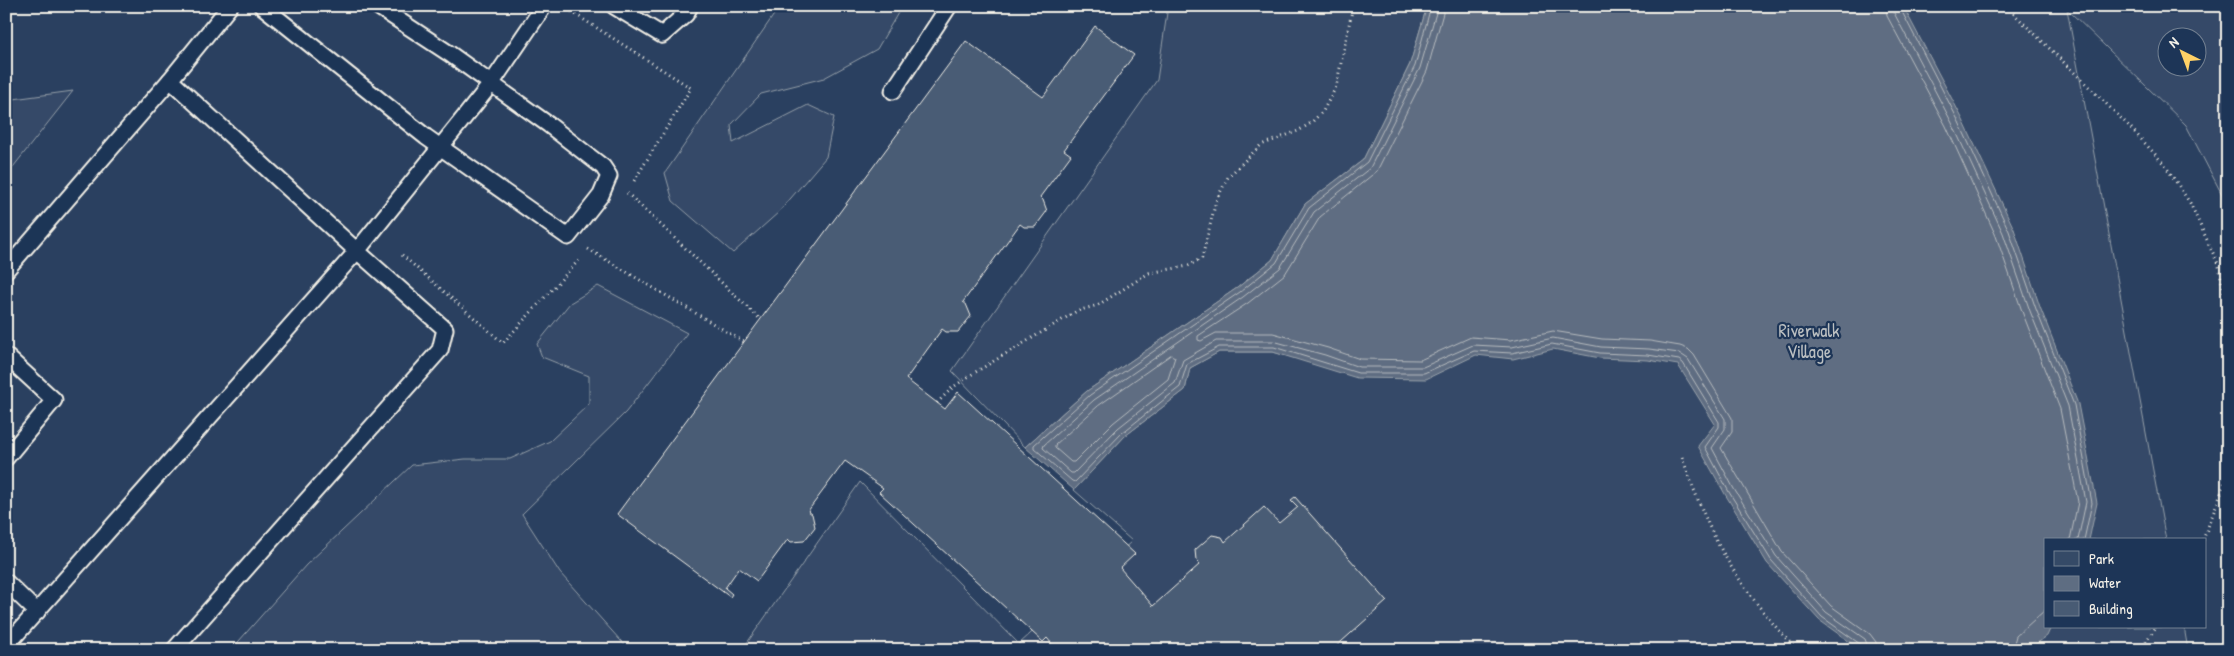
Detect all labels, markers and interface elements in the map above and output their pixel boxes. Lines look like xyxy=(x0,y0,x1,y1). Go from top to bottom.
north arrow xyxy=(2156,28,2206,78)
text: N xyxy=(2164,32,2182,52)
park label: Riverwalk Village xyxy=(1778,318,1840,364)
legend xyxy=(2044,538,2206,628)
text: Park xyxy=(2089,548,2114,569)
text: Water xyxy=(2089,572,2121,593)
text: Building xyxy=(2089,598,2133,619)

